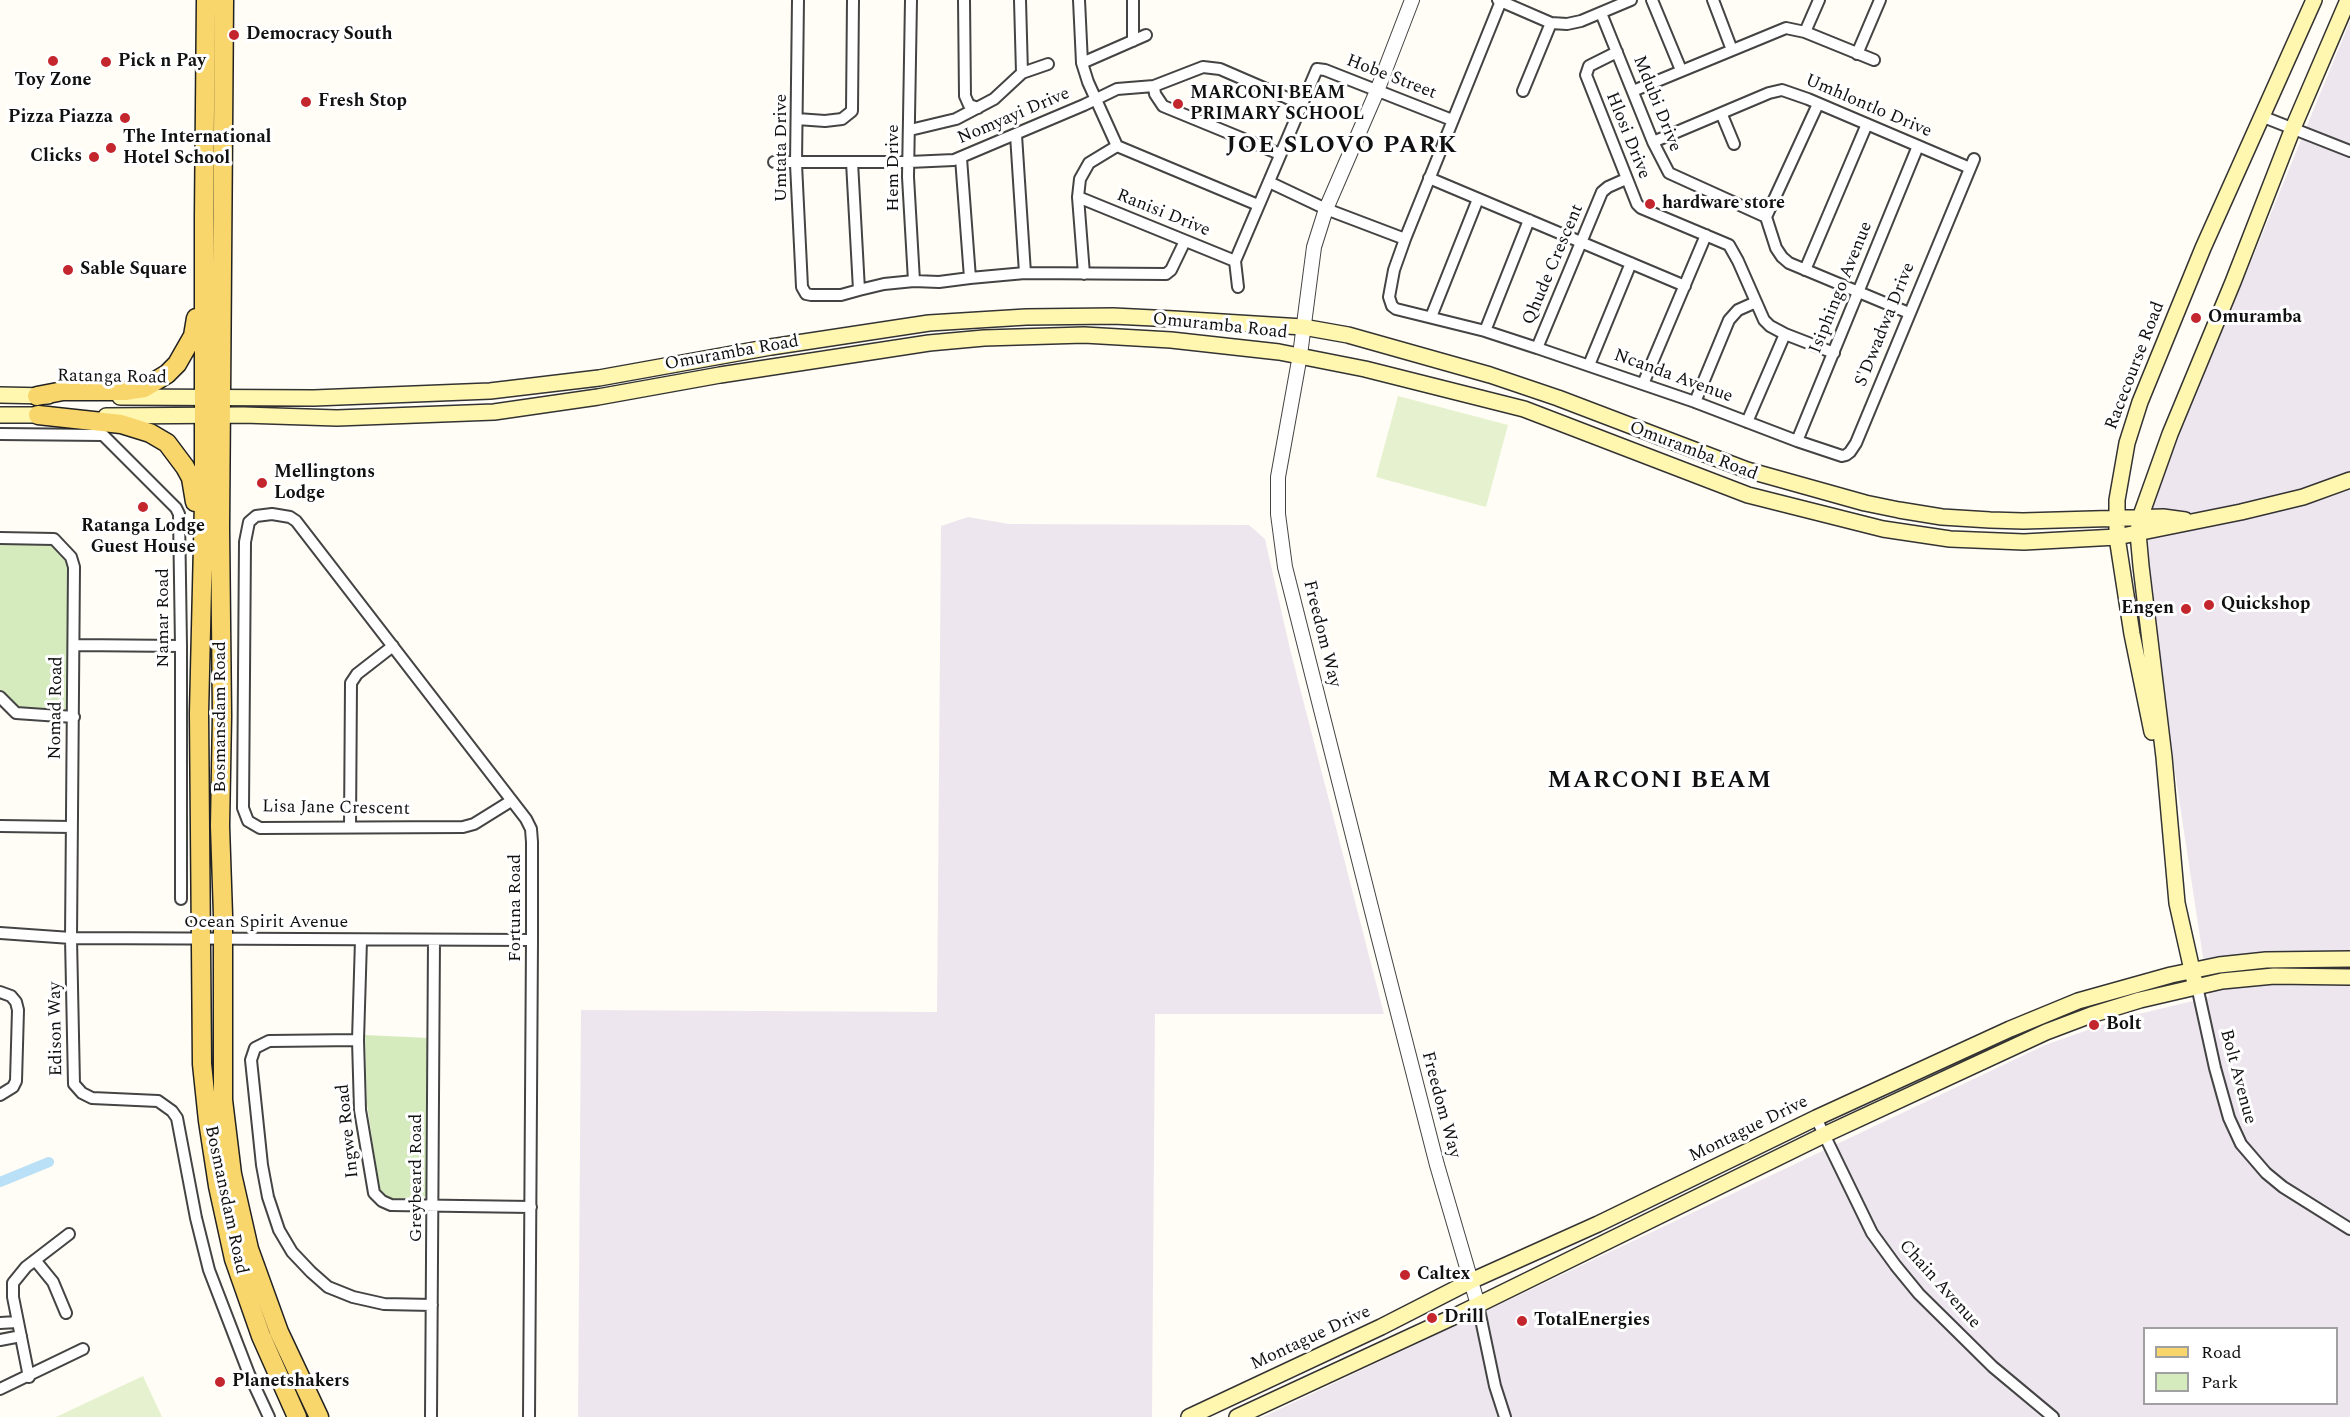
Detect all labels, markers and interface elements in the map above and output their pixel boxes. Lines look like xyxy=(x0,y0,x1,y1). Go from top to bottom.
place label: Democracy South xyxy=(246,24,393,46)
marker: Democracy South xyxy=(227,28,241,42)
place label: Pick n Pay xyxy=(118,51,206,73)
street label: Hobe Street xyxy=(1343,51,1439,105)
street label: Mdubi Drive xyxy=(1627,53,1685,155)
marker: Toy Zone xyxy=(46,54,60,68)
marker: Pick n Pay xyxy=(99,55,113,69)
place label: Toy Zone xyxy=(14,70,92,92)
street label: Umhlontlo Drive xyxy=(1801,71,1935,143)
place label: MARCONI BEAM PRIMARY SCHOOL xyxy=(1190,83,1364,125)
street label: Nomyayi Drive xyxy=(955,84,1073,150)
street label: Hlosi Drive xyxy=(1600,89,1654,183)
place label: Fresh Stop xyxy=(318,91,407,113)
street label: Umtata Drive xyxy=(771,94,793,202)
marker: Fresh Stop xyxy=(299,95,313,109)
marker: MARCONI BEAM PRIMARY SCHOOL xyxy=(1171,97,1185,111)
place label: Pizza Piazza xyxy=(8,107,113,129)
marker: Pizza Piazza xyxy=(118,111,132,125)
street label: Hem Drive xyxy=(883,124,905,212)
place label: The International Hotel School xyxy=(123,127,271,170)
district label: JOE SLOVO PARK xyxy=(1226,133,1458,161)
marker: The International Hotel School xyxy=(104,141,118,155)
place label: Clicks xyxy=(30,146,82,168)
marker: Clicks xyxy=(87,150,101,164)
street label: Ranisi Drive xyxy=(1113,185,1213,243)
place label: hardware store xyxy=(1662,193,1785,215)
marker: hardware store xyxy=(1643,197,1657,211)
street label: Qhude Crescent xyxy=(1519,201,1589,329)
street label: Isiphingo Avenue xyxy=(1806,219,1878,357)
place label: Sable Square xyxy=(80,259,187,281)
street label: S'Dwadwa Drive xyxy=(1851,260,1921,390)
marker: Sable Square xyxy=(61,263,75,277)
street label: Racecourse Road xyxy=(2102,299,2170,433)
place label: Omuramba xyxy=(2208,307,2302,329)
street label: Omuramba Road xyxy=(1151,309,1289,345)
marker: Omuramba xyxy=(2189,311,2203,325)
street label: Omuramba Road xyxy=(663,332,801,376)
street label: Ncanda Avenue xyxy=(1611,345,1735,409)
street label: Ratanga Road xyxy=(57,366,167,390)
street label: Omuramba Road xyxy=(1626,418,1760,486)
place label: Mellingtons Lodge xyxy=(274,462,375,504)
marker: Mellingtons Lodge xyxy=(255,476,269,490)
marker: Ratanga Lodge Guest House xyxy=(136,500,150,514)
place label: Ratanga Lodge Guest House xyxy=(81,516,205,558)
street label: Namar Road xyxy=(153,568,175,668)
street label: Freedom Way xyxy=(1297,578,1345,690)
place label: Quickshop xyxy=(2221,594,2310,616)
place label: Engen xyxy=(2121,598,2174,620)
marker: Quickshop xyxy=(2202,598,2216,612)
marker: Engen xyxy=(2179,602,2193,616)
street label: Bosmansdam Road xyxy=(210,641,232,793)
street label: Nomad Road xyxy=(45,656,69,760)
district label: MARCONI BEAM xyxy=(1548,768,1772,796)
street label: Lisa Jane Crescent xyxy=(262,797,410,821)
street label: Fortuna Road xyxy=(505,854,527,962)
street label: Ocean Spirit Avenue xyxy=(184,912,348,934)
street label: Edison Way xyxy=(45,982,69,1076)
place label: Bolt xyxy=(2106,1014,2142,1036)
marker: Bolt xyxy=(2087,1018,2101,1032)
street label: Bolt Avenue xyxy=(2214,1027,2260,1127)
street label: Freedom Way xyxy=(1415,1049,1465,1161)
street label: Ingwe Road xyxy=(333,1083,365,1179)
street label: Montague Drive xyxy=(1686,1092,1812,1168)
street label: Greybeard Road xyxy=(406,1114,428,1242)
street label: Bosmansdam Road xyxy=(199,1124,251,1276)
street label: Chain Avenue xyxy=(1893,1236,1985,1334)
place label: Caltex xyxy=(1417,1264,1470,1286)
marker: Caltex xyxy=(1398,1268,1412,1282)
street label: Montague Drive xyxy=(1248,1302,1374,1376)
place label: Drill xyxy=(1444,1307,1484,1329)
place label: TotalEnergies xyxy=(1534,1310,1650,1332)
marker: Drill xyxy=(1425,1311,1439,1325)
marker: TotalEnergies xyxy=(1515,1314,1529,1328)
legend xyxy=(2143,1327,2338,1405)
text: Road xyxy=(2201,1339,2242,1366)
text: Park xyxy=(2201,1369,2238,1396)
place label: Planetshakers xyxy=(232,1371,350,1393)
marker: Planetshakers xyxy=(213,1375,227,1389)

